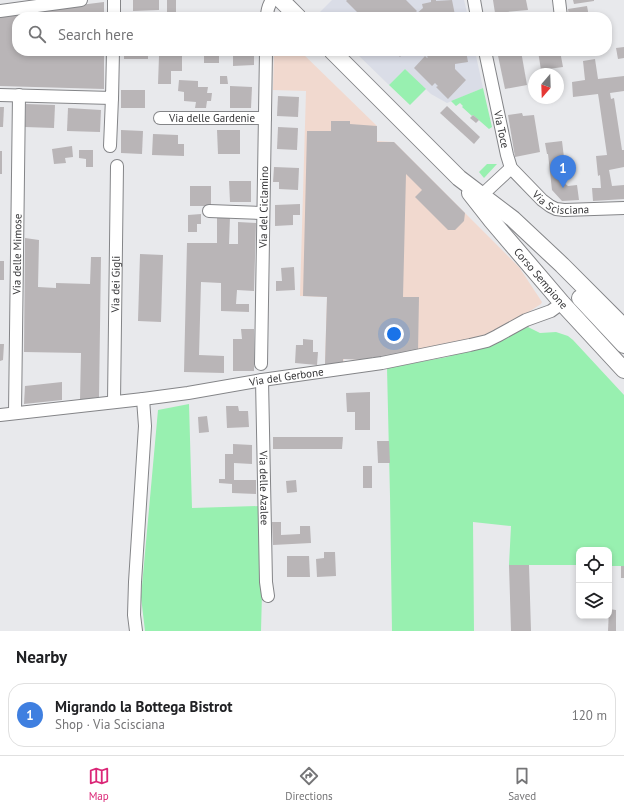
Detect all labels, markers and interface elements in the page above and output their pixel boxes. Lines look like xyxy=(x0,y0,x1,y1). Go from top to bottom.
search box xyxy=(12,12,612,56)
icon: search xyxy=(26,23,48,45)
text: Search here xyxy=(58,25,134,44)
north arrow xyxy=(528,68,564,104)
street label: Via Toce xyxy=(491,108,512,150)
street label: Via delle Gardenie xyxy=(168,111,255,125)
pin: 1 xyxy=(550,155,576,188)
street label: Via del Ciclamino xyxy=(256,166,271,249)
street label: Via Scisciana xyxy=(529,187,589,217)
street label: Via delle Mimose xyxy=(9,213,25,296)
street label: Corso Sempione xyxy=(511,245,571,312)
street label: Via dei Gigli xyxy=(108,255,123,313)
your location xyxy=(384,324,404,344)
street label: Via del Gerbone xyxy=(247,364,325,389)
street label: Via delle Azalee xyxy=(256,450,272,526)
map controls xyxy=(576,547,612,619)
button: locate xyxy=(576,547,612,583)
button: layers xyxy=(576,583,612,619)
text: Nearby xyxy=(16,646,67,668)
text: Migrando la Bottega Bistrot xyxy=(55,697,233,716)
text: 1 xyxy=(26,707,34,724)
text: 120 m xyxy=(572,707,607,724)
text: Shop · Via Scisciana xyxy=(55,716,165,733)
tab: Map xyxy=(88,765,110,803)
tab: Directions xyxy=(285,765,333,803)
tab: Saved xyxy=(508,765,536,803)

